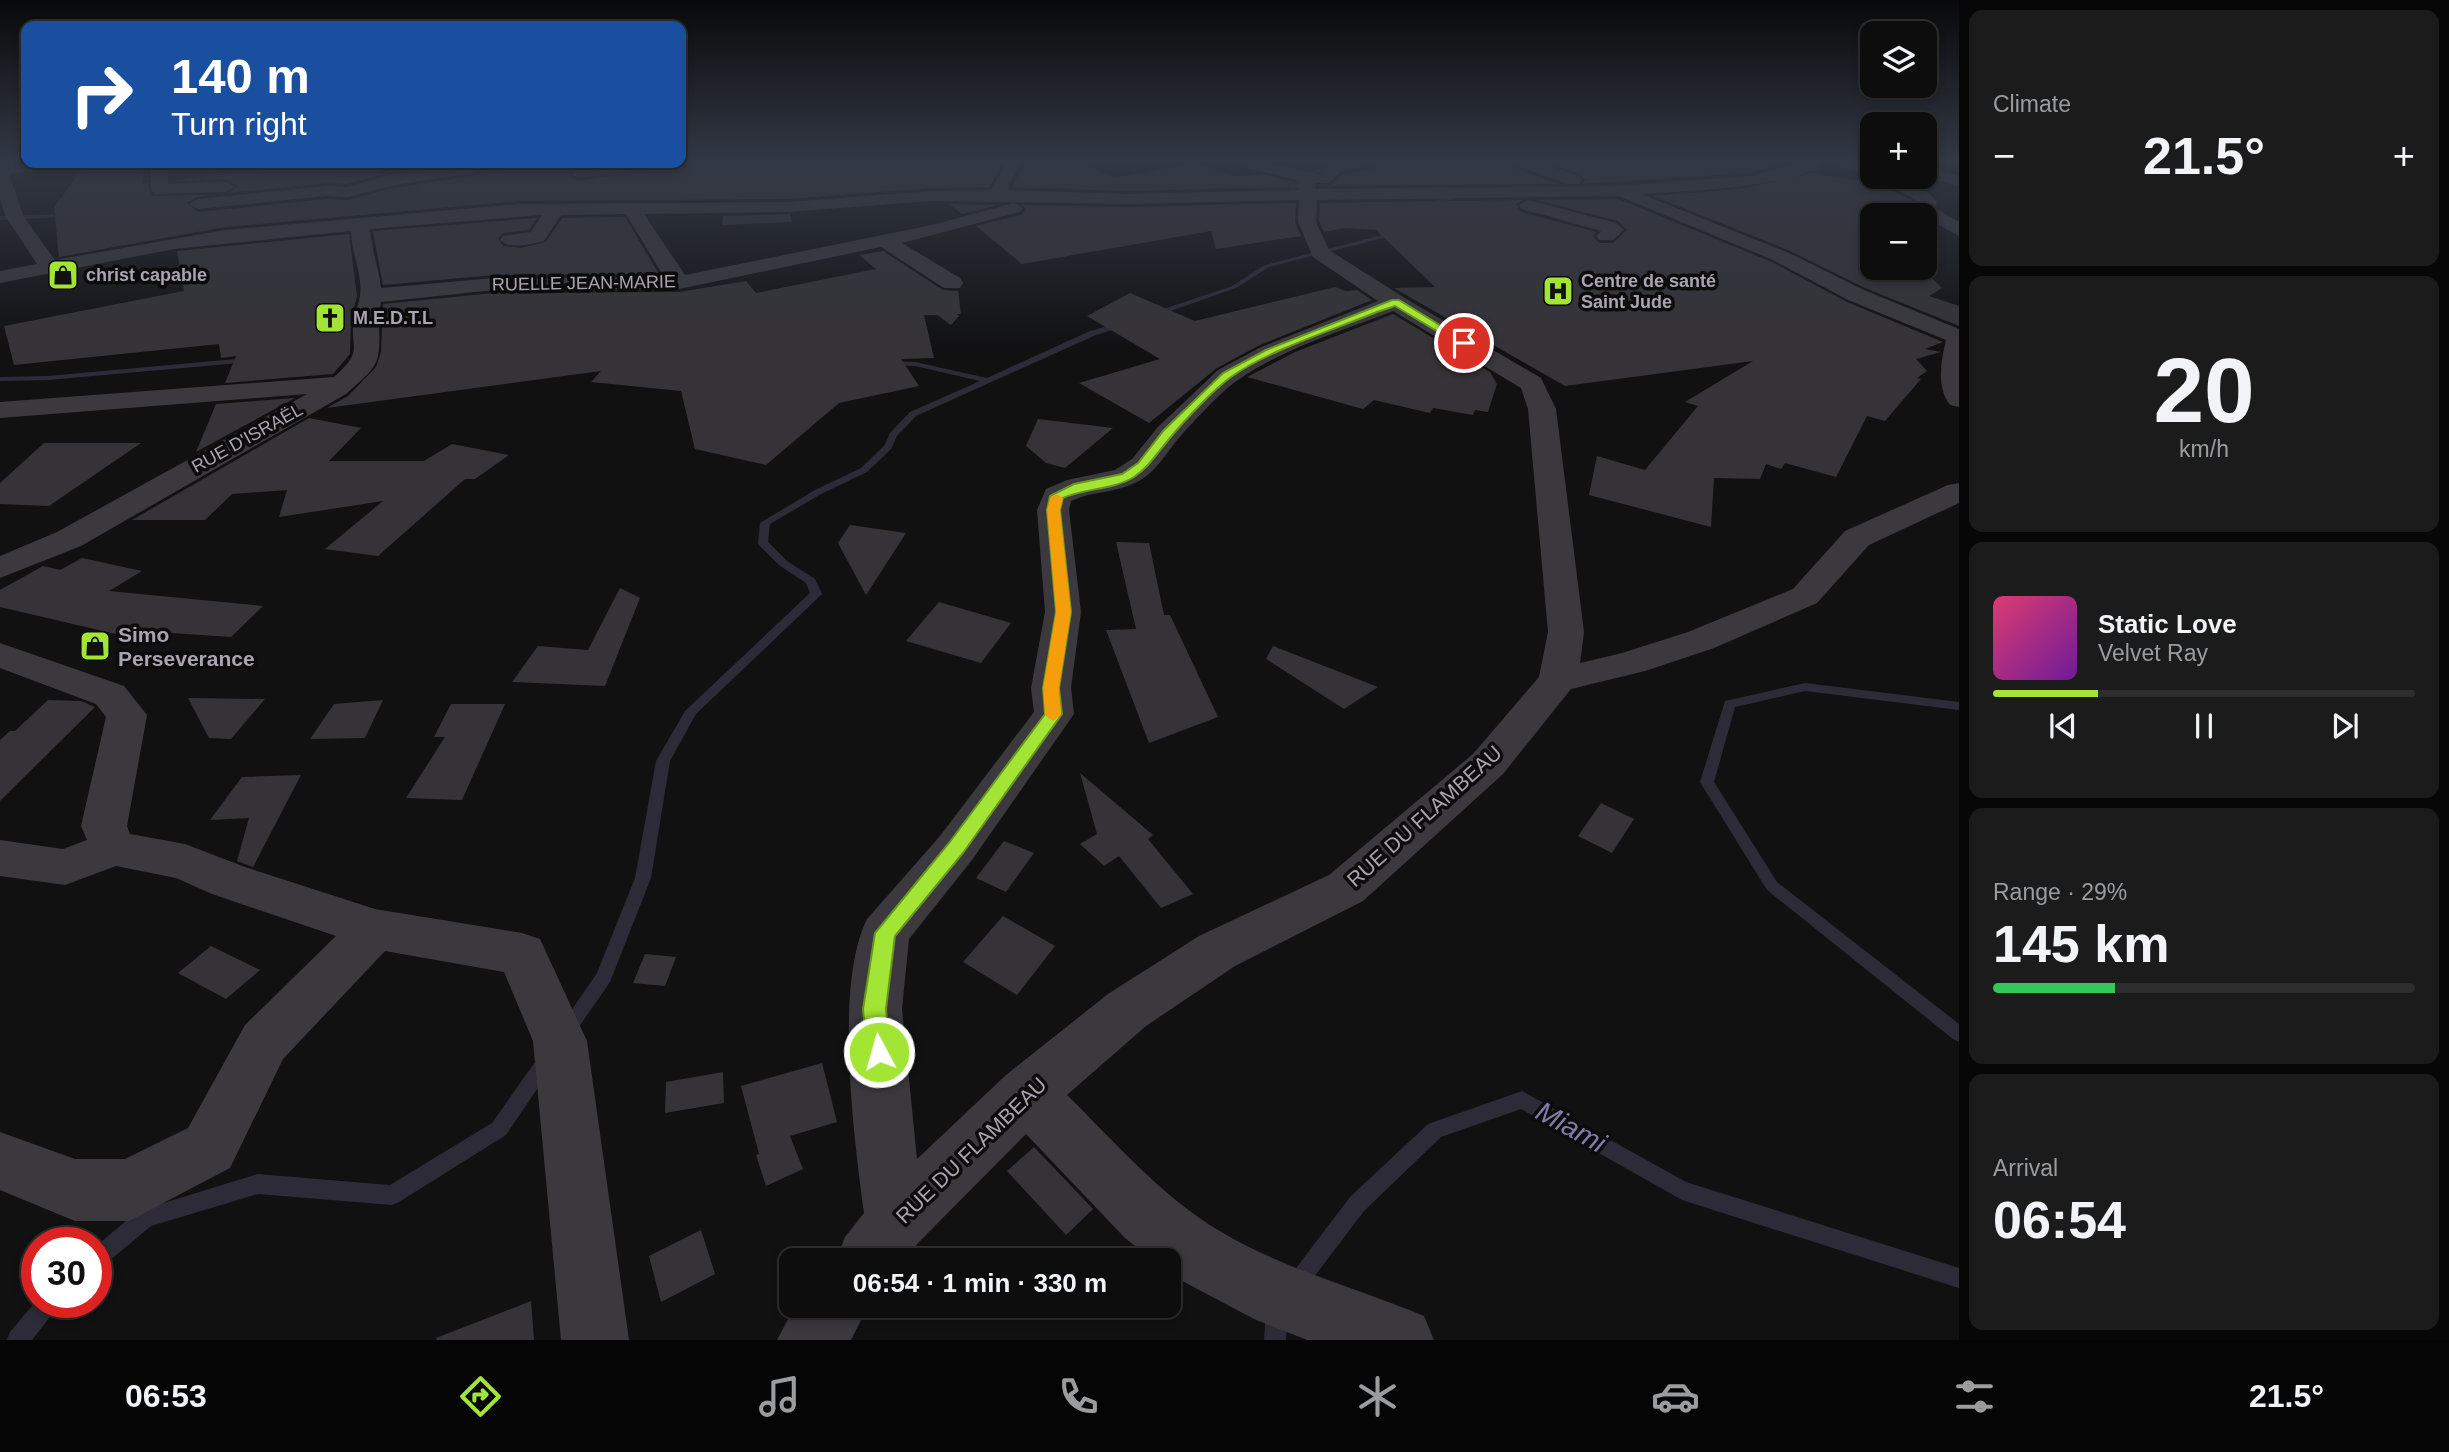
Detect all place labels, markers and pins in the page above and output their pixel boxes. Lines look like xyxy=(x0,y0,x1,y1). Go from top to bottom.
shop icon: christ capable xyxy=(46,258,80,292)
place label: christ capable xyxy=(86,265,207,285)
place label: Centre de santé Saint Jude xyxy=(1581,271,1716,312)
hospital icon: Centre de santé Saint Jude xyxy=(1541,274,1575,308)
church icon: M.E.D.T.L xyxy=(313,301,347,335)
place label: M.E.D.T.L xyxy=(353,308,433,328)
pin xyxy=(1434,313,1494,373)
place label: Simo Perseverance xyxy=(118,623,255,670)
shop icon: Simo Perseverance xyxy=(78,629,112,663)

